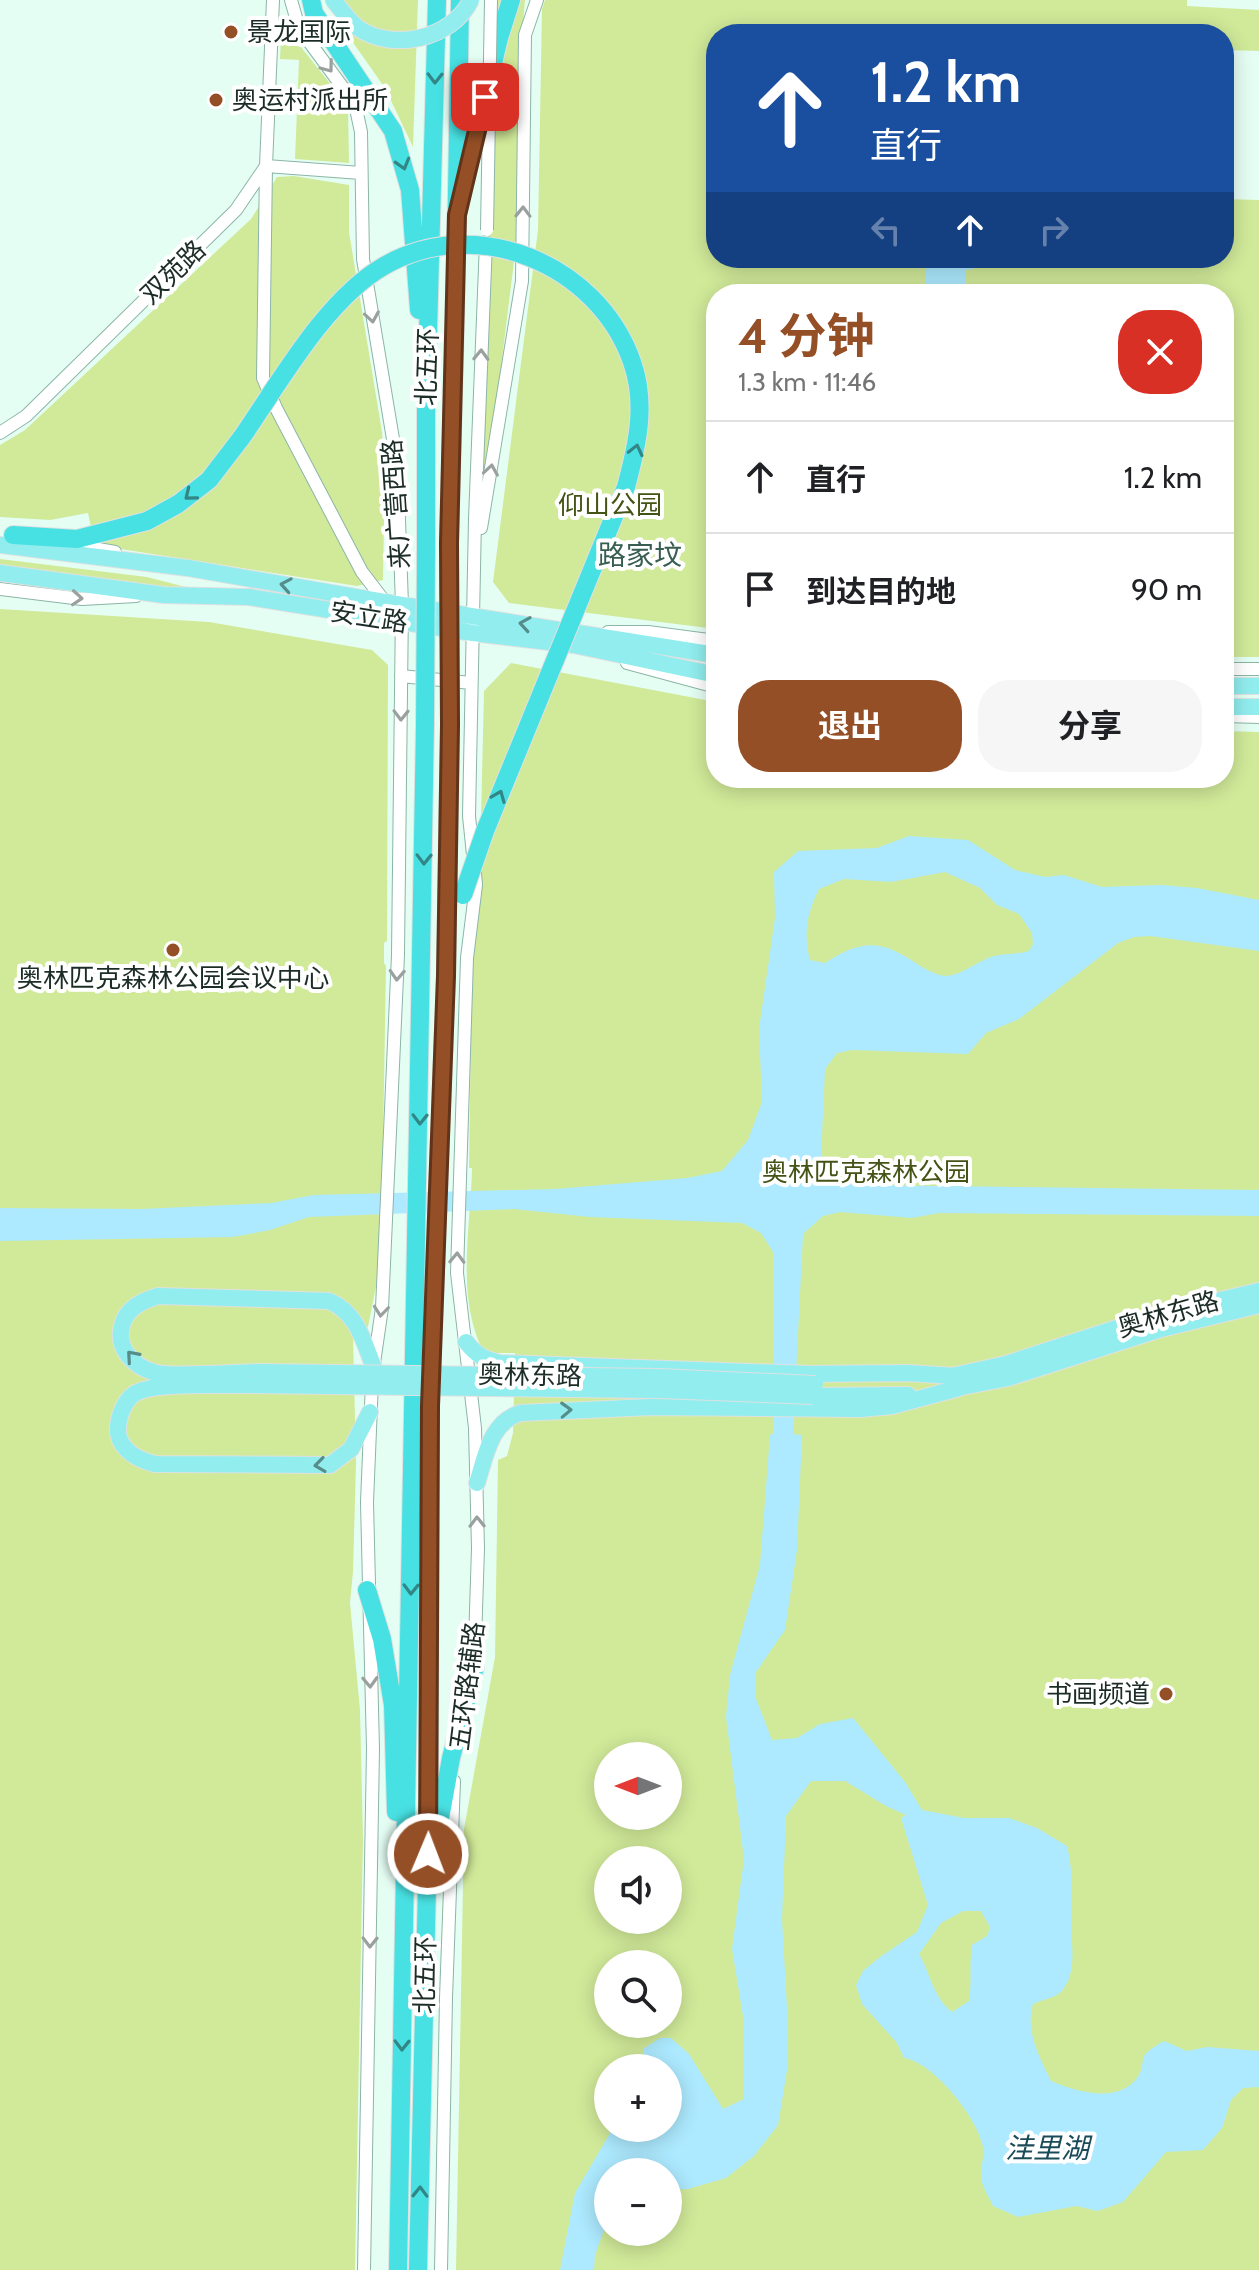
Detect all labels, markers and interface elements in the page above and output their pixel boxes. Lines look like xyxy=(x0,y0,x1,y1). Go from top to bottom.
place label: 景龙国际 xyxy=(247,16,351,48)
marker: 景龙国际 xyxy=(222,23,240,41)
text: 1.2 km xyxy=(870,48,1021,116)
icon: ahead xyxy=(738,56,842,160)
one-way arrow xyxy=(318,58,333,73)
pin xyxy=(451,63,519,131)
one-way arrow xyxy=(427,72,444,85)
icon: arrive xyxy=(463,75,507,119)
place label: 奥运村派出所 xyxy=(232,84,388,116)
marker: 奥运村派出所 xyxy=(207,91,225,109)
text: 直行 xyxy=(870,123,942,167)
one-way arrow xyxy=(394,157,410,171)
one-way arrow xyxy=(514,205,531,218)
icon: left xyxy=(864,208,908,252)
icon: ahead xyxy=(948,208,992,252)
icon: right xyxy=(1032,208,1076,252)
street label: 双苑路 xyxy=(134,233,212,311)
text: 4 分钟 xyxy=(738,307,875,365)
one-way arrow xyxy=(363,310,380,324)
button: close xyxy=(1118,310,1202,394)
street label: 北五环 xyxy=(410,327,444,407)
one-way arrow xyxy=(473,348,490,361)
text: 1.3 km · 11:46 xyxy=(738,366,876,398)
street label: 来广营西路 xyxy=(376,438,416,570)
one-way arrow xyxy=(627,443,644,457)
icon: ahead xyxy=(738,455,782,499)
text: 1.2 km xyxy=(1124,459,1202,496)
text: 直行 xyxy=(806,461,866,498)
one-way arrow xyxy=(481,463,498,477)
one-way arrow xyxy=(185,485,199,500)
park label: 仰山公园 xyxy=(558,489,662,521)
district label: 路家坟 xyxy=(598,538,682,572)
icon: arrive xyxy=(738,567,782,611)
text: 90 m xyxy=(1131,571,1202,608)
text: 到达目的地 xyxy=(806,573,956,610)
one-way arrow xyxy=(279,577,292,594)
one-way arrow xyxy=(71,589,84,606)
street label: 安立路 xyxy=(328,595,410,639)
one-way arrow xyxy=(518,616,531,633)
button: 退出 xyxy=(738,680,962,772)
button: 分享 xyxy=(978,680,1202,772)
one-way arrow xyxy=(392,709,409,722)
one-way arrow xyxy=(490,790,506,804)
one-way arrow xyxy=(415,853,432,866)
marker: 奥林匹克森林公园会议中心 xyxy=(164,941,182,959)
place label: 奥林匹克森林公园会议中心 xyxy=(17,962,329,994)
one-way arrow xyxy=(388,969,405,982)
one-way arrow xyxy=(411,1113,429,1126)
park label: 奥林匹克森林公园 xyxy=(762,1156,970,1188)
one-way arrow xyxy=(449,1251,466,1264)
street label: 奥林东路 xyxy=(1114,1284,1222,1344)
one-way arrow xyxy=(373,1305,390,1318)
one-way arrow xyxy=(127,1351,141,1365)
street label: 奥林东路 xyxy=(478,1358,582,1392)
one-way arrow xyxy=(560,1402,573,1419)
one-way arrow xyxy=(314,1456,327,1473)
one-way arrow xyxy=(468,1515,486,1528)
one-way arrow xyxy=(402,1583,420,1596)
street label: 五环路辅路 xyxy=(443,1620,491,1752)
one-way arrow xyxy=(362,1676,379,1689)
place label: 书画频道 xyxy=(1046,1678,1150,1710)
marker: 书画频道 xyxy=(1157,1685,1175,1703)
north arrow xyxy=(594,1742,682,1830)
map controls xyxy=(594,1742,682,2246)
position arrow xyxy=(386,1812,470,1896)
button: sound xyxy=(594,1846,682,1934)
one-way arrow xyxy=(361,1936,378,1949)
street label: 北五环 xyxy=(408,1936,442,2014)
button: search xyxy=(594,1950,682,2038)
one-way arrow xyxy=(394,2039,411,2052)
button: + xyxy=(594,2054,682,2142)
water label: 洼里湖 xyxy=(1005,2131,1093,2165)
button: − xyxy=(594,2158,682,2246)
one-way arrow xyxy=(411,2185,429,2198)

